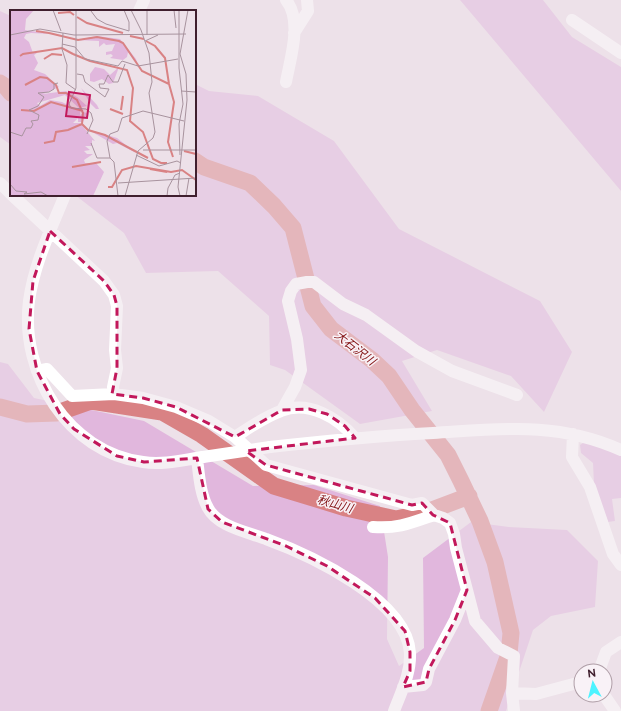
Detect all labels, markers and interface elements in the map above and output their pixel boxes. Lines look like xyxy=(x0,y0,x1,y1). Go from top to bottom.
inset map xyxy=(10,10,196,196)
water label: 大石沢川 xyxy=(332,328,380,370)
water label: 秋山川 xyxy=(316,492,356,516)
north arrow xyxy=(573,663,613,703)
text: N xyxy=(587,667,597,681)

